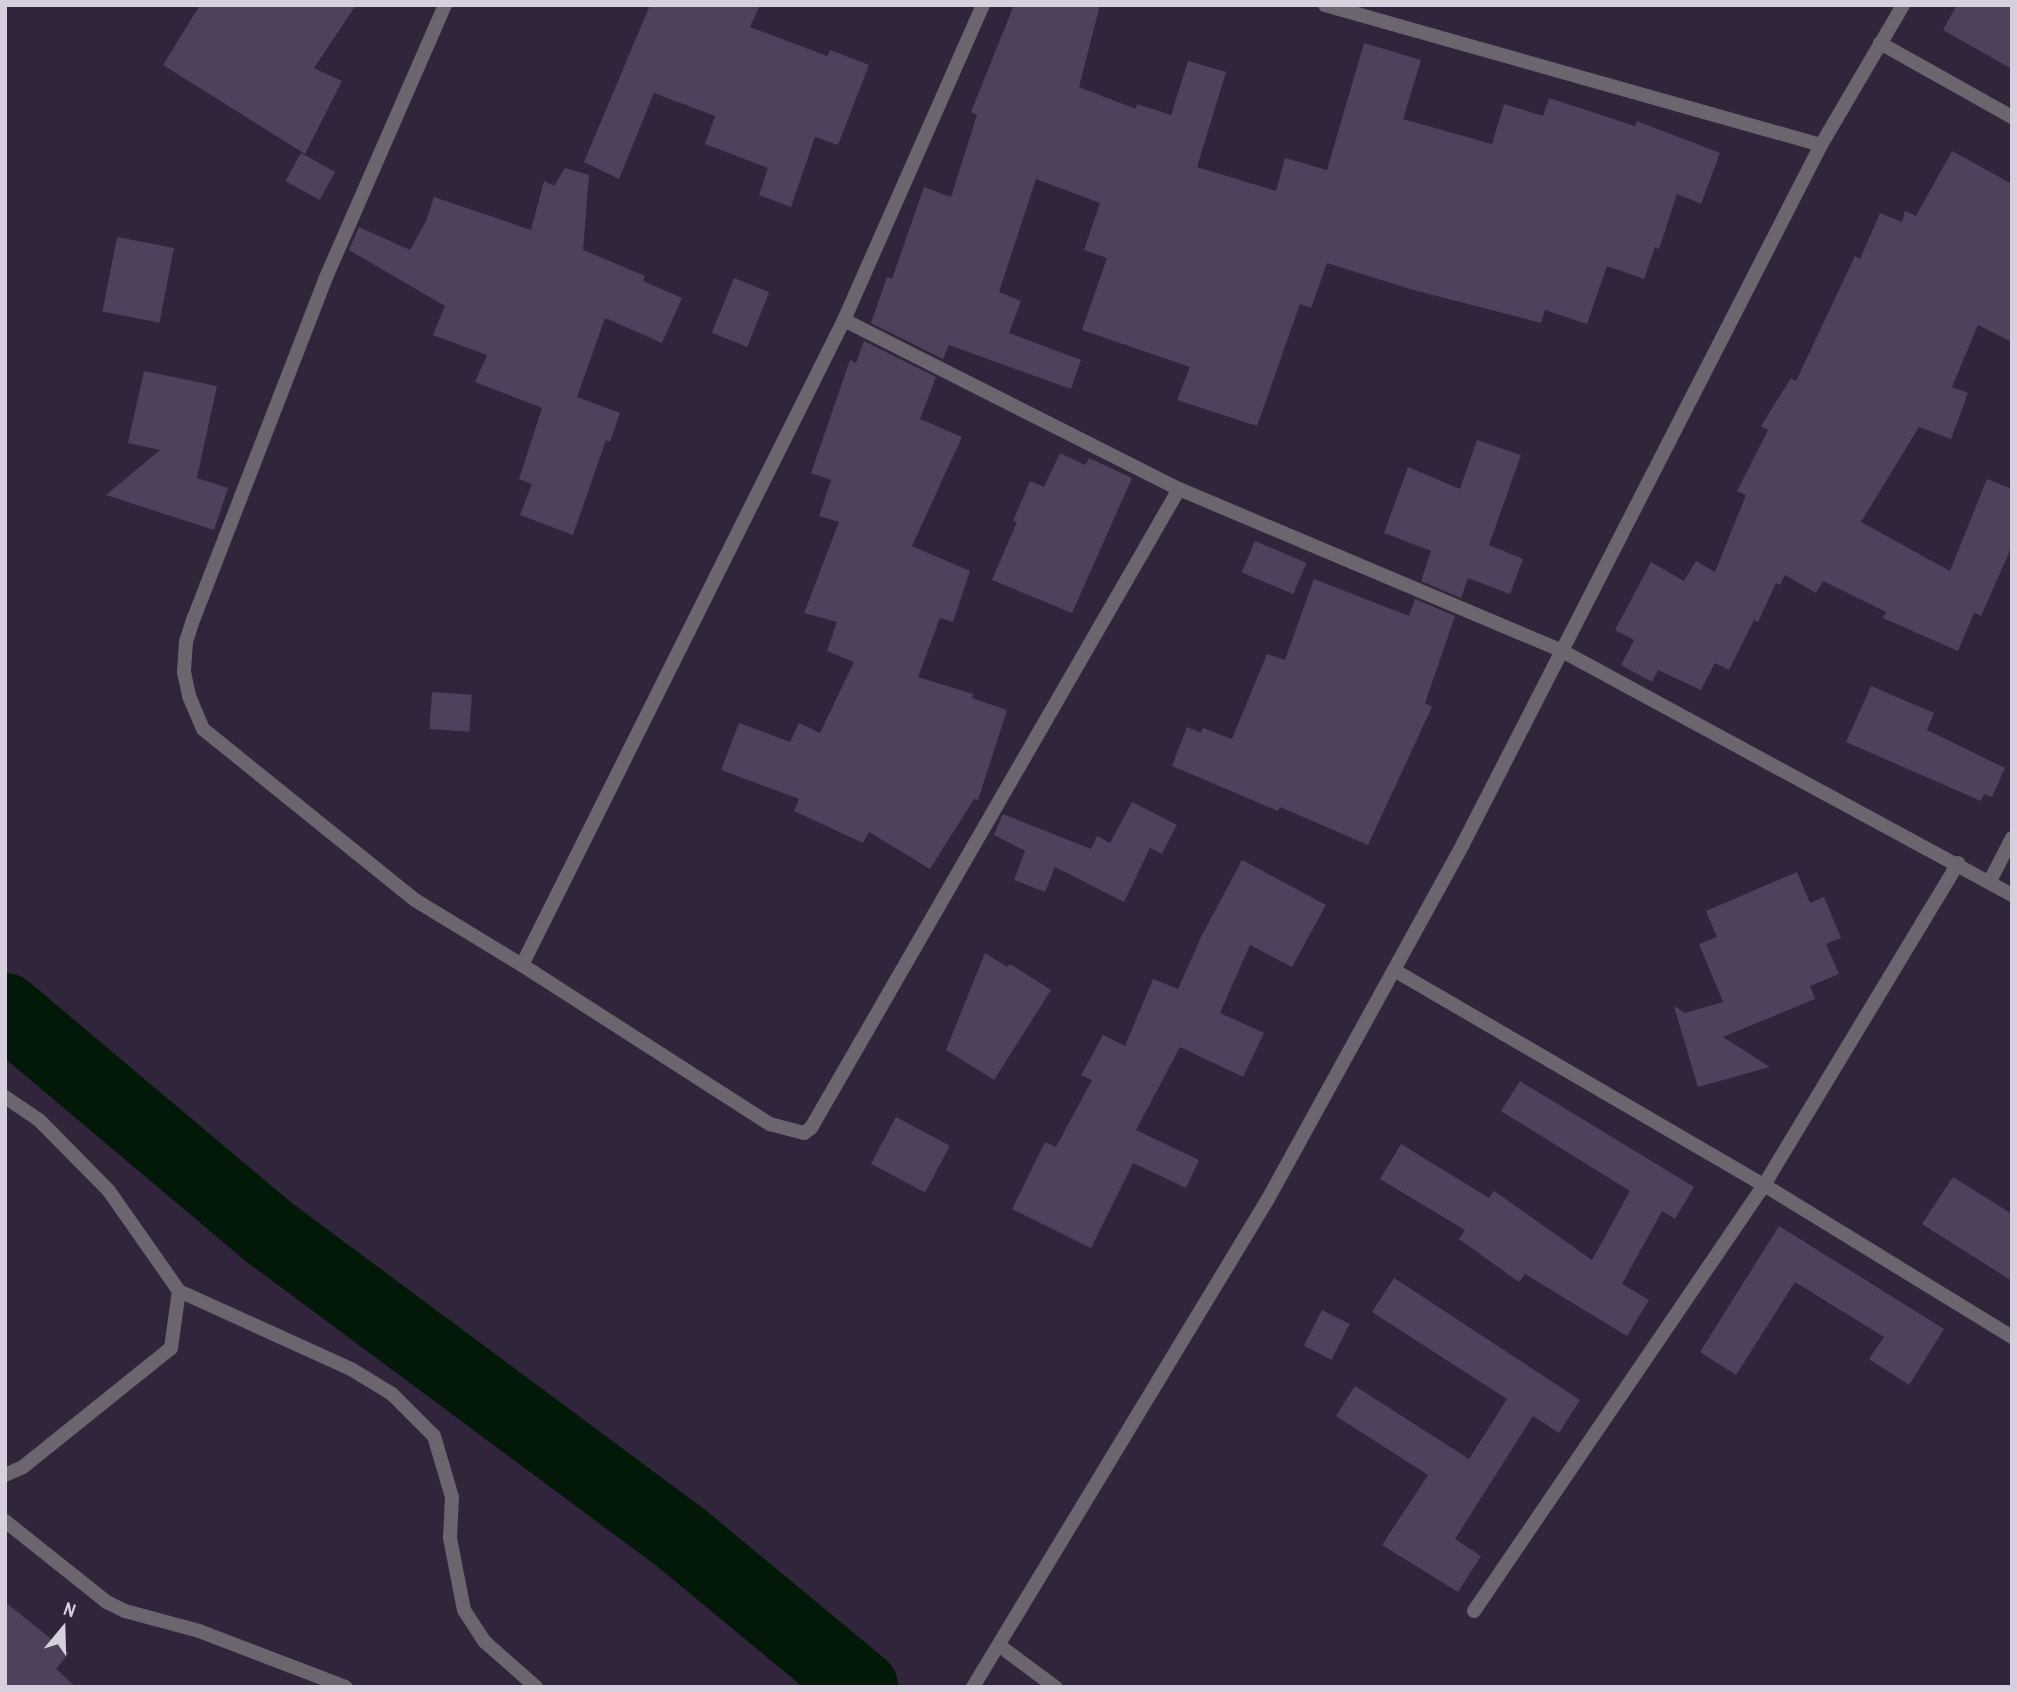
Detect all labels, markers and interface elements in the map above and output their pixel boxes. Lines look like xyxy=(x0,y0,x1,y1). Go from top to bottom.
north arrow xyxy=(28,1594,98,1664)
text: N xyxy=(60,1595,79,1623)

